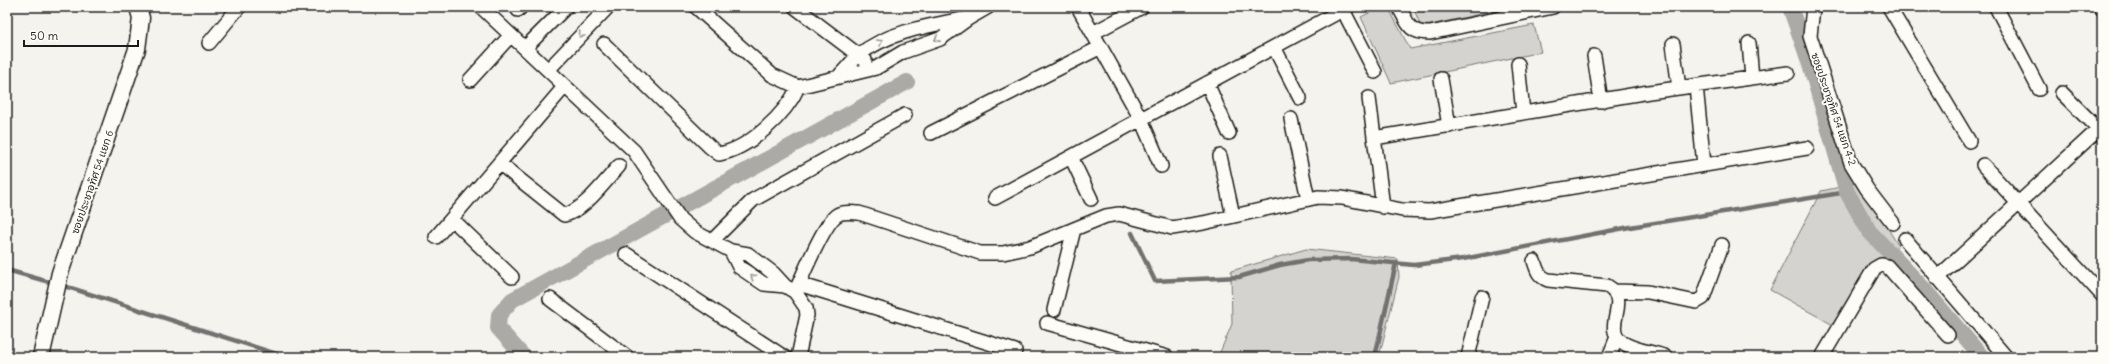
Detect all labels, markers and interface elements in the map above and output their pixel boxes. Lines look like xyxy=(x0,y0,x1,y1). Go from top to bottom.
scale bar xyxy=(24,22,138,48)
text: 50 m xyxy=(30,28,59,43)
one-way arrow xyxy=(579,31,586,38)
one-way arrow xyxy=(934,35,941,43)
one-way arrow xyxy=(876,40,884,47)
street label: ซอยประชาอุทิศ 54 แยก 4-2 xyxy=(1806,51,1859,168)
street label: ซอยประชาอุทิศ 54 แยก 6 xyxy=(69,128,118,236)
one-way arrow xyxy=(750,275,757,282)

